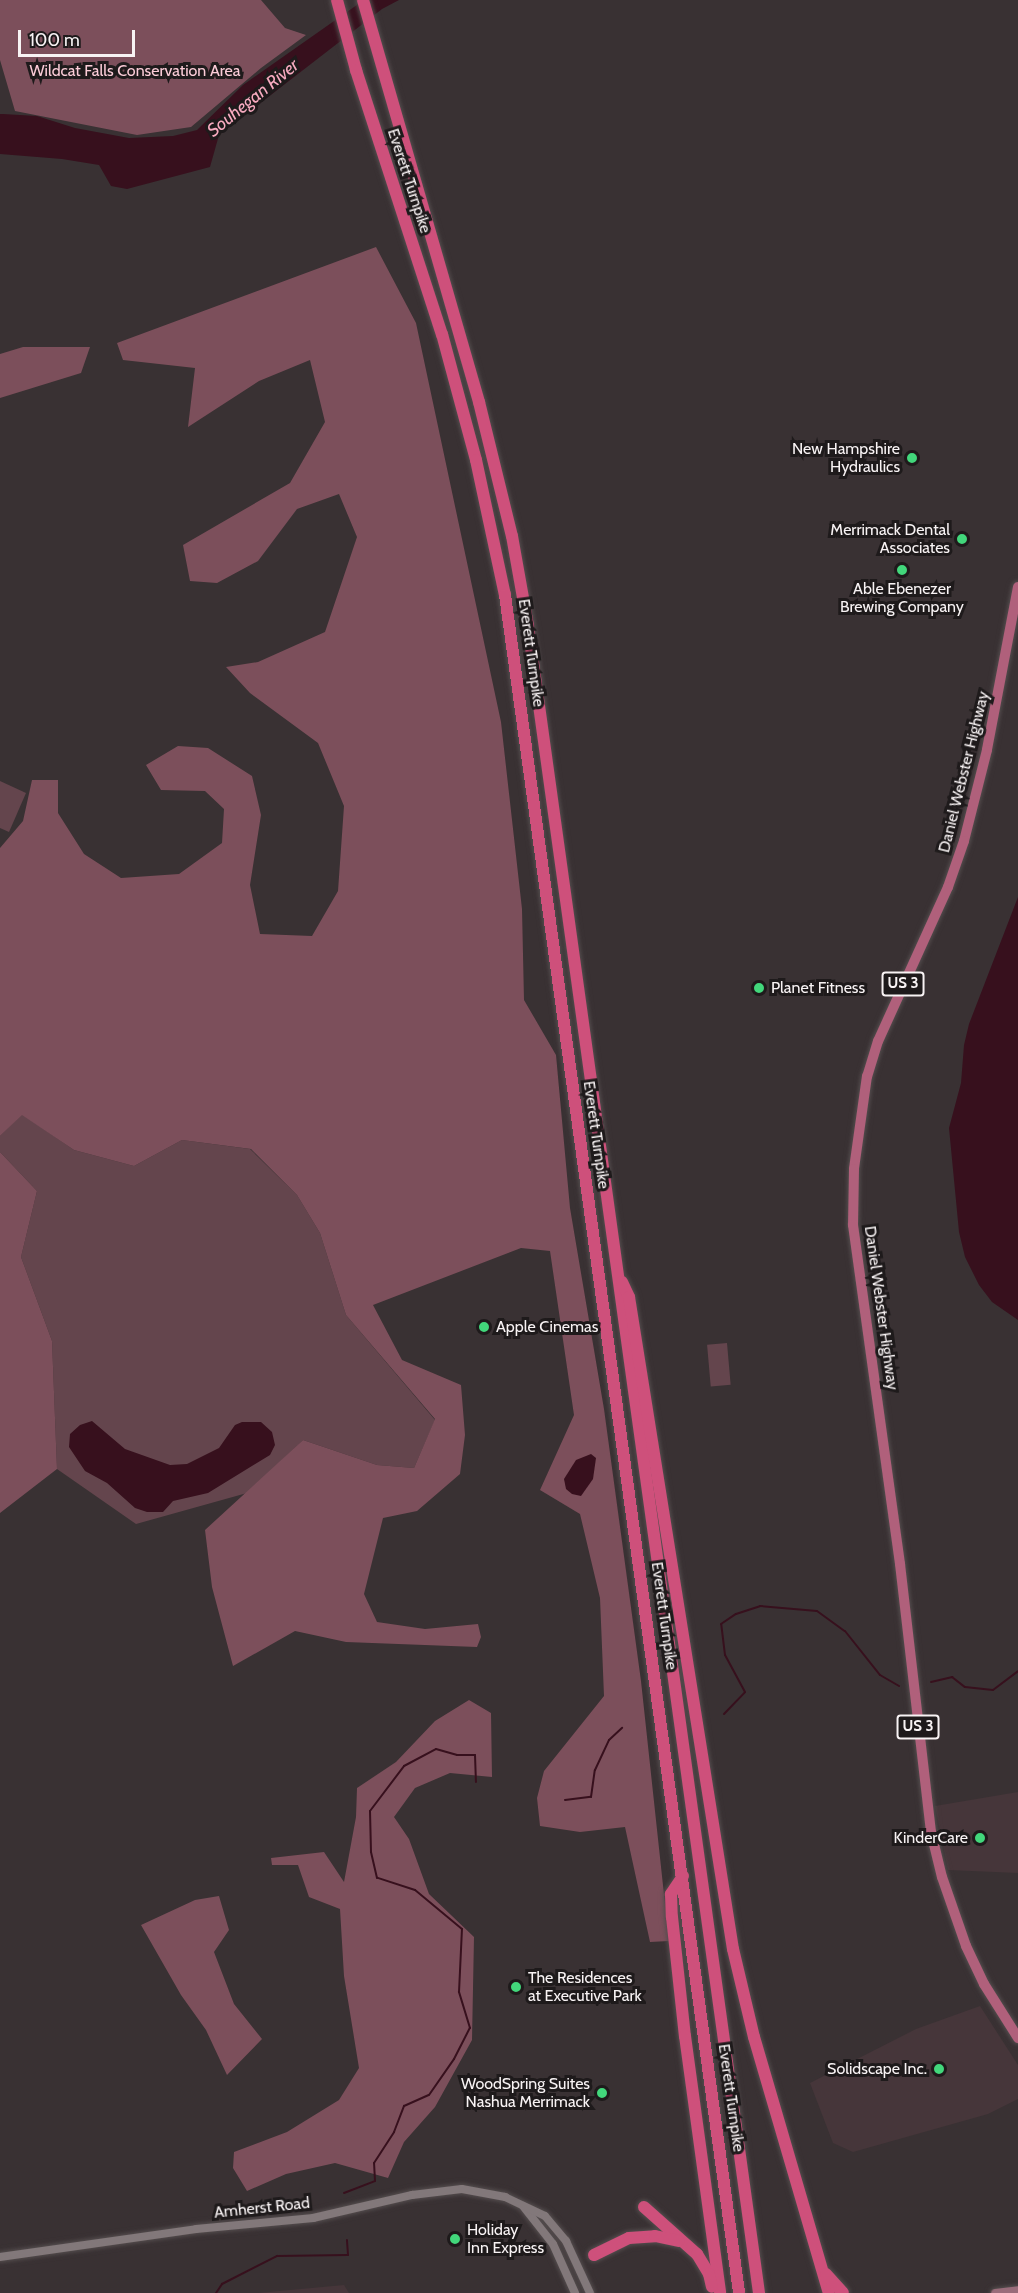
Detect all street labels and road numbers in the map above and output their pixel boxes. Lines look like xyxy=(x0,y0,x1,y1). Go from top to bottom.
street label: Everett Turnpike xyxy=(383,126,435,236)
street label: Everett Turnpike xyxy=(514,598,548,708)
street label: Daniel Webster Highway xyxy=(935,689,993,855)
road number: US 3 xyxy=(880,972,926,996)
street label: Everett Turnpike xyxy=(579,1080,613,1190)
street label: Daniel Webster Highway xyxy=(860,1225,902,1391)
street label: Everett Turnpike xyxy=(647,1561,681,1671)
road number: US 3 xyxy=(896,1715,940,1739)
street label: Everett Turnpike xyxy=(714,2043,748,2153)
street label: Amherst Road xyxy=(213,2193,311,2223)

